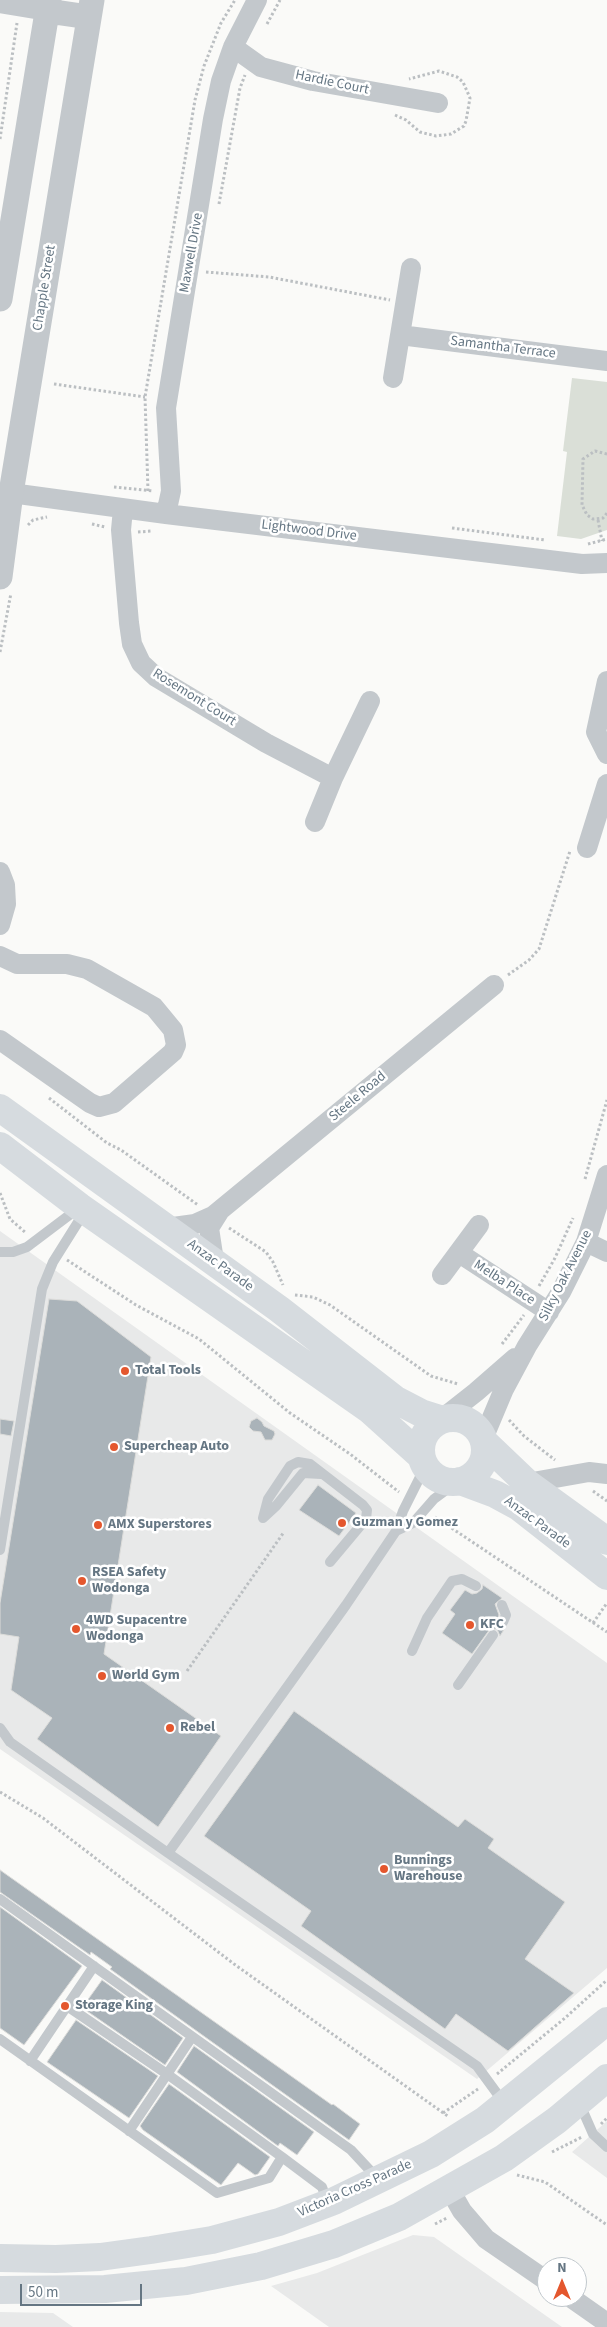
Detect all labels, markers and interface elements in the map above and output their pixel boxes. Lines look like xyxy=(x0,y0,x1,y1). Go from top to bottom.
street label: Hardie Court xyxy=(294,67,370,99)
street label: Maxwell Drive xyxy=(177,212,207,294)
street label: Chapple Street xyxy=(30,244,60,332)
street label: Samantha Terrace xyxy=(449,333,557,363)
street label: Lightwood Drive xyxy=(260,517,358,545)
street label: Rosemont Court xyxy=(149,666,239,730)
street label: Steele Road xyxy=(326,1068,390,1126)
street label: Silky Oak Avenue xyxy=(536,1228,596,1324)
street label: Anzac Parade xyxy=(184,1236,256,1296)
street label: Melba Place xyxy=(470,1257,538,1309)
place label: Total Tools xyxy=(135,1363,201,1379)
marker: Total Tools xyxy=(119,1365,131,1377)
place label: Supercheap Auto xyxy=(124,1439,229,1455)
marker: Supercheap Auto xyxy=(108,1441,120,1453)
street label: Anzac Parade xyxy=(501,1493,573,1553)
place label: Guzman y Gomez xyxy=(352,1515,458,1531)
place label: AMX Superstores xyxy=(108,1517,212,1533)
marker: Guzman y Gomez xyxy=(336,1517,348,1529)
marker: AMX Superstores xyxy=(92,1519,104,1531)
place label: RSEA Safety Wodonga xyxy=(92,1565,166,1598)
marker: RSEA Safety Wodonga xyxy=(76,1575,88,1587)
place label: 4WD Supacentre Wodonga xyxy=(86,1613,187,1645)
place label: KFC xyxy=(480,1617,504,1633)
marker: KFC xyxy=(464,1619,476,1631)
marker: 4WD Supacentre Wodonga xyxy=(70,1623,82,1635)
place label: World Gym xyxy=(112,1668,180,1684)
marker: World Gym xyxy=(96,1670,108,1682)
place label: Rebel xyxy=(180,1720,215,1736)
marker: Rebel xyxy=(164,1722,176,1734)
place label: Bunnings Warehouse xyxy=(394,1853,462,1885)
marker: Bunnings Warehouse xyxy=(378,1863,390,1875)
place label: Storage King xyxy=(75,1998,153,2014)
marker: Storage King xyxy=(59,2000,71,2012)
street label: Victoria Cross Parade xyxy=(296,2156,414,2222)
north arrow xyxy=(537,2257,587,2307)
text: N xyxy=(557,2258,567,2278)
scale bar xyxy=(22,2274,145,2306)
text: 50 m xyxy=(28,2282,58,2303)

